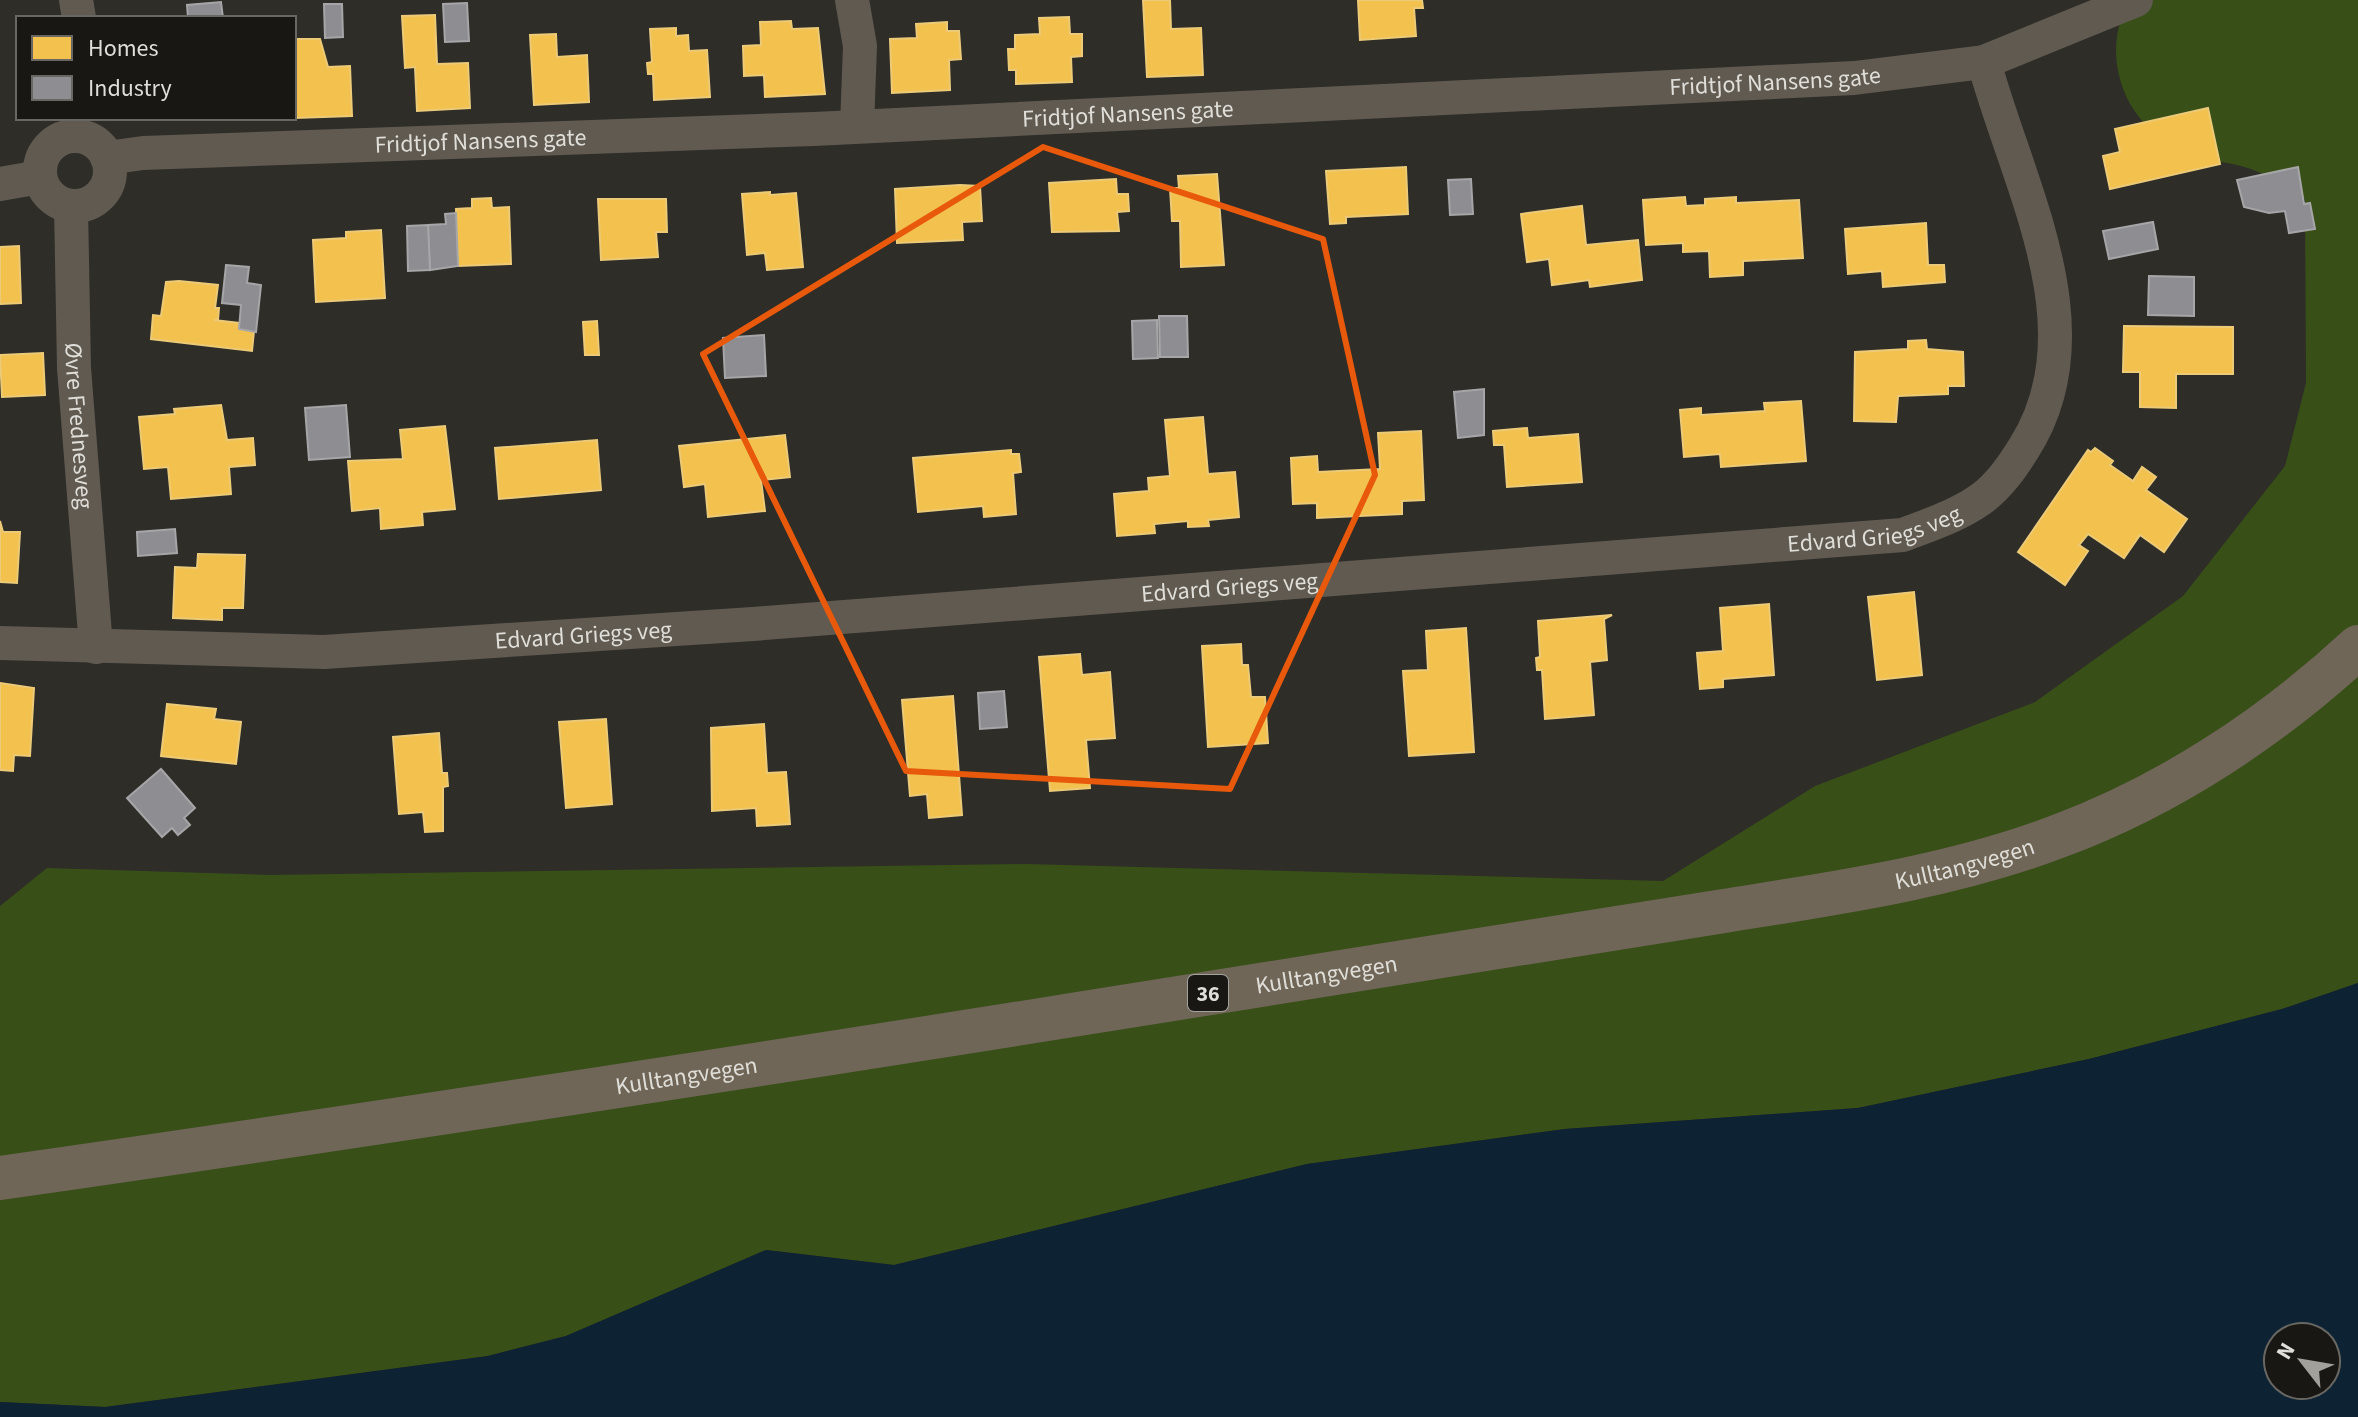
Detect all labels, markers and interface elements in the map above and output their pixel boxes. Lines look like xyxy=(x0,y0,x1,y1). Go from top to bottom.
legend xyxy=(16,16,296,120)
text: Homes xyxy=(88,31,159,66)
street label: Fridtjof Nansens gate xyxy=(1668,58,1883,105)
text: Industry xyxy=(88,71,172,106)
street label: Fridtjof Nansens gate xyxy=(1021,91,1234,137)
street label: Fridtjof Nansens gate xyxy=(374,120,587,163)
street label: Øvre Frednesveg xyxy=(56,342,102,510)
street label: Edvard Griegs veg xyxy=(1786,496,1967,562)
street label: Edvard Griegs veg xyxy=(1140,563,1319,612)
street label: Edvard Griegs veg xyxy=(494,612,673,659)
street label: Kulltangvegen xyxy=(1892,829,2040,899)
street label: Kulltangvegen xyxy=(1253,946,1400,1004)
road number: 36 xyxy=(1188,975,1228,1011)
street label: Kulltangvegen xyxy=(613,1048,760,1104)
north arrow xyxy=(2262,1321,2342,1401)
text: N xyxy=(2268,1337,2303,1366)

